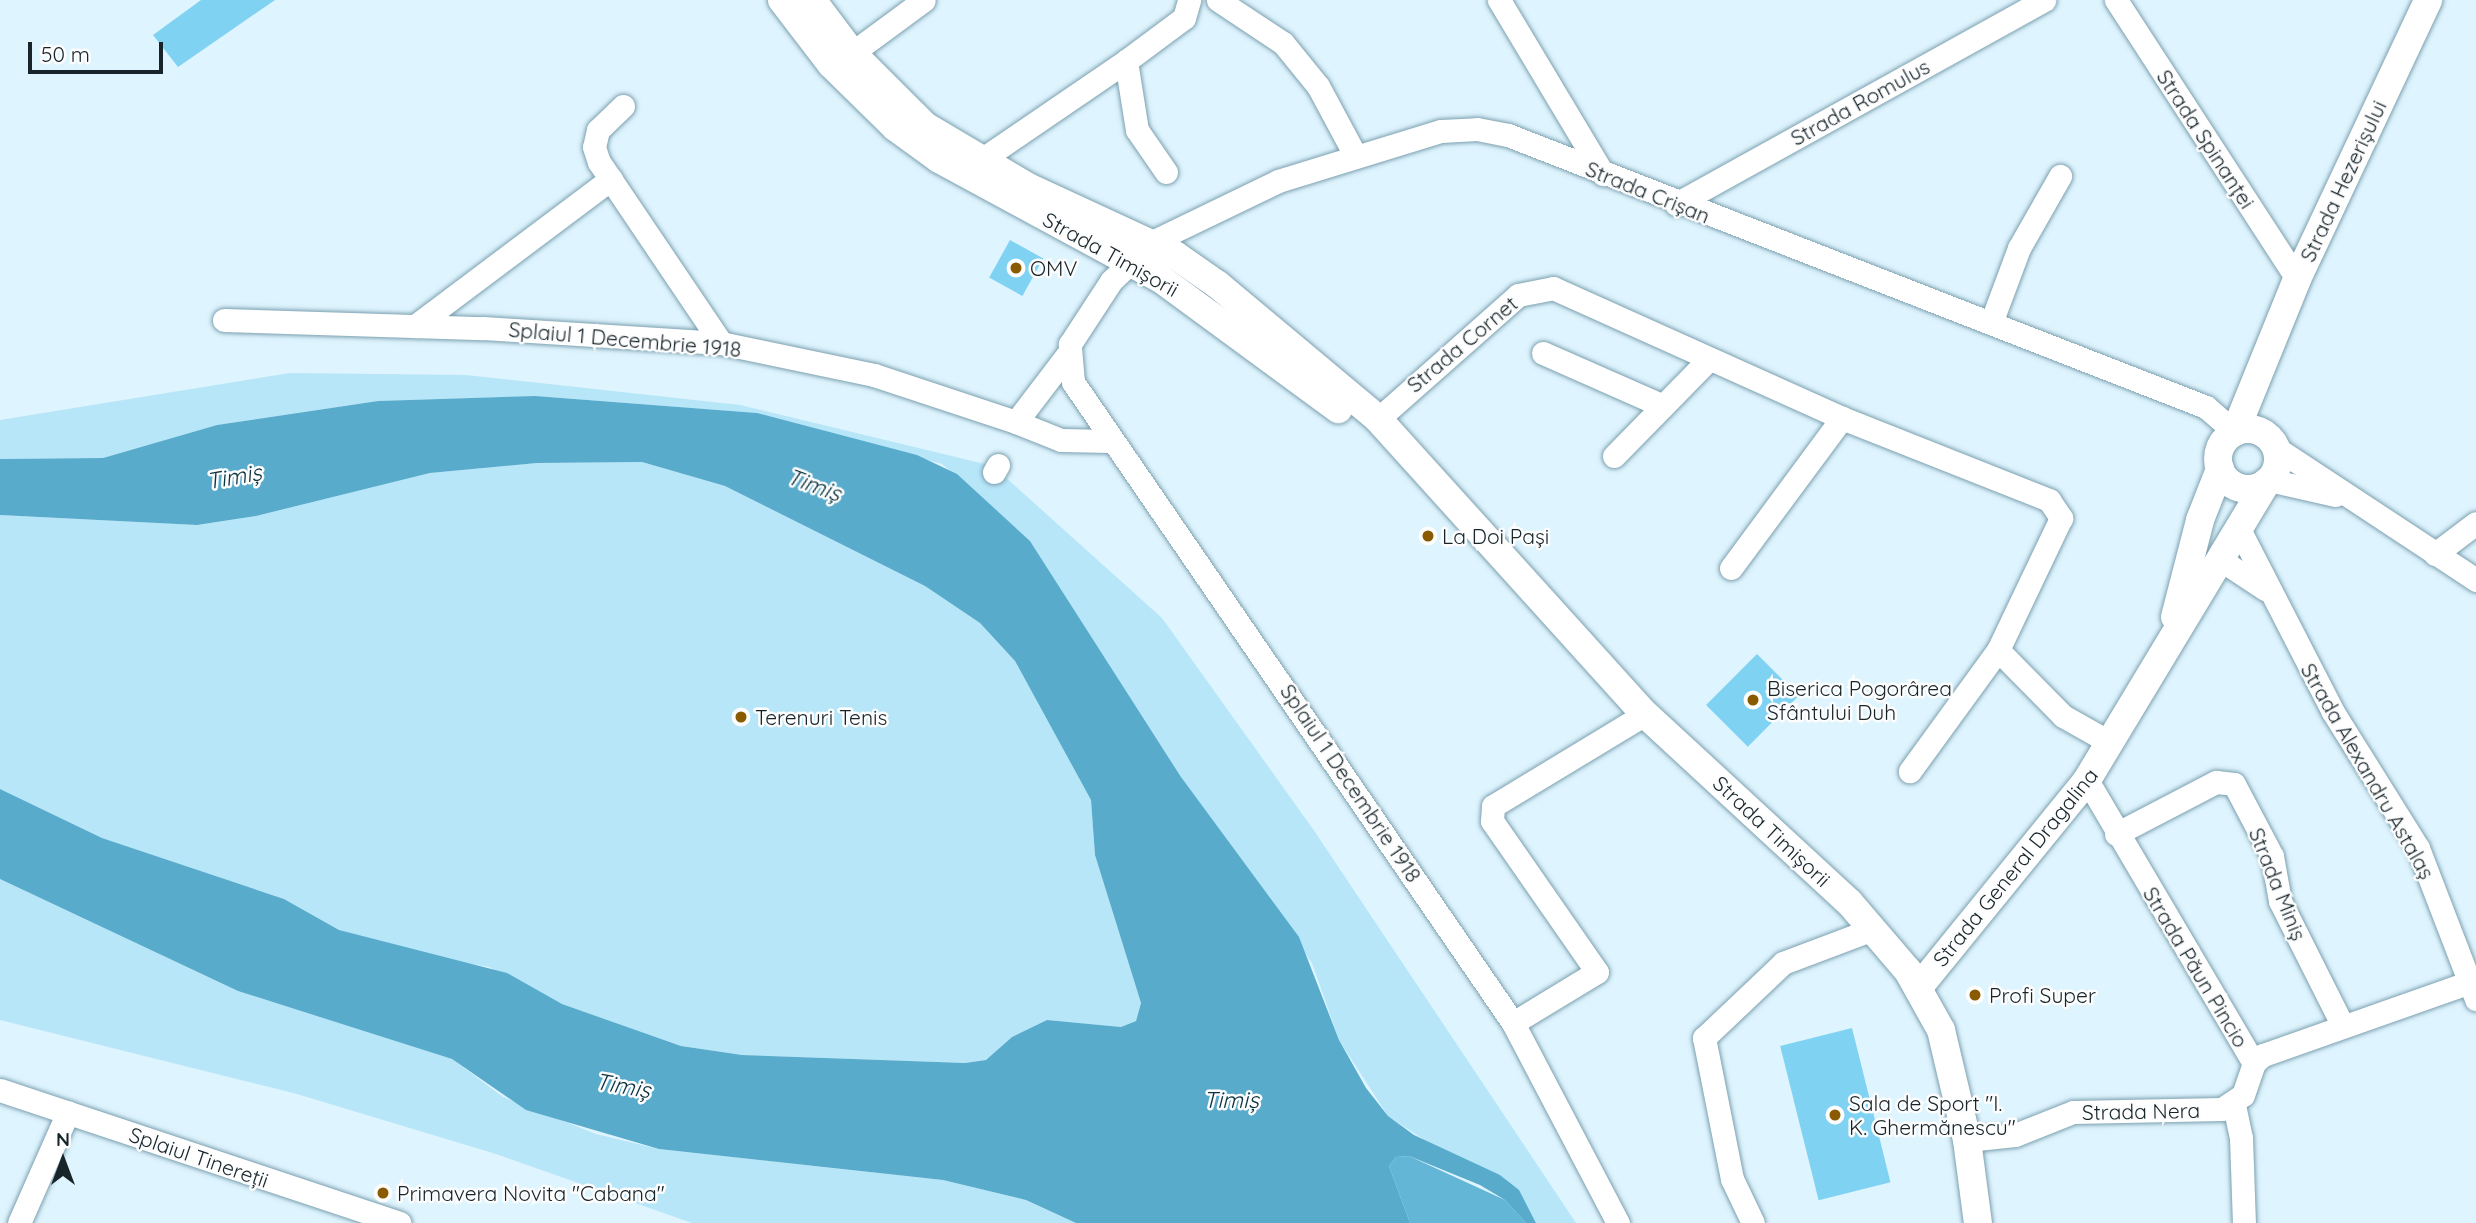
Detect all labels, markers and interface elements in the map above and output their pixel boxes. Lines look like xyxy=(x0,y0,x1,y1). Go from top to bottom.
scale bar xyxy=(32,28,166,72)
text: 50 m xyxy=(41,41,90,67)
street label: Strada Romulus xyxy=(1786,53,1934,151)
street label: Strada Spinanței xyxy=(2152,65,2260,213)
street label: Strada Hezerișului xyxy=(2295,96,2391,266)
street label: Strada Crișan xyxy=(1582,156,1714,228)
street label: Strada Timișorii xyxy=(1039,206,1183,302)
place label: OMV xyxy=(1030,255,1077,281)
marker: OMV xyxy=(1008,260,1024,276)
street label: Strada Cornet xyxy=(1402,291,1522,397)
street label: Splaiul 1 Decembrie 1918 xyxy=(508,316,742,362)
water label: Timiș xyxy=(204,459,264,495)
water label: Timiș xyxy=(783,463,845,507)
place label: La Doi Pași xyxy=(1442,523,1549,549)
marker: La Doi Pași xyxy=(1420,528,1436,544)
street label: Strada Alexandru Astalaș xyxy=(2296,659,2440,883)
place label: Biserica Pogorârea Sfântului Duh xyxy=(1767,675,1952,725)
street label: Splaiul 1 Decembrie 1918 xyxy=(1275,679,1427,887)
marker: Biserica Pogorârea Sfântului Duh xyxy=(1745,692,1761,708)
place label: Terenuri Tenis xyxy=(755,704,887,730)
marker: Terenuri Tenis xyxy=(733,709,749,725)
street label: Strada General Dragalina xyxy=(1927,763,2103,971)
street label: Strada Timișorii xyxy=(1708,770,1836,892)
street label: Strada Miniș xyxy=(2244,824,2312,944)
street label: Strada Păun Pincio xyxy=(2138,882,2254,1052)
place label: Profi Super xyxy=(1989,982,2096,1008)
marker: Profi Super xyxy=(1967,987,1983,1003)
water label: Timiș xyxy=(593,1068,653,1104)
water label: Timiș xyxy=(1203,1086,1259,1114)
place label: Sala de Sport "I. K. Ghermănescu" xyxy=(1849,1090,2016,1140)
street label: Strada Nera xyxy=(2082,1097,2200,1125)
marker: Sala de Sport "I. K. Ghermănescu" xyxy=(1827,1107,1843,1123)
street label: Splaiul Tinereții xyxy=(126,1121,272,1193)
north arrow xyxy=(28,1125,98,1195)
text: N xyxy=(56,1127,70,1151)
place label: Primavera Novita "Cabana" xyxy=(397,1180,665,1206)
marker: Primavera Novita "Cabana" xyxy=(375,1185,391,1201)

